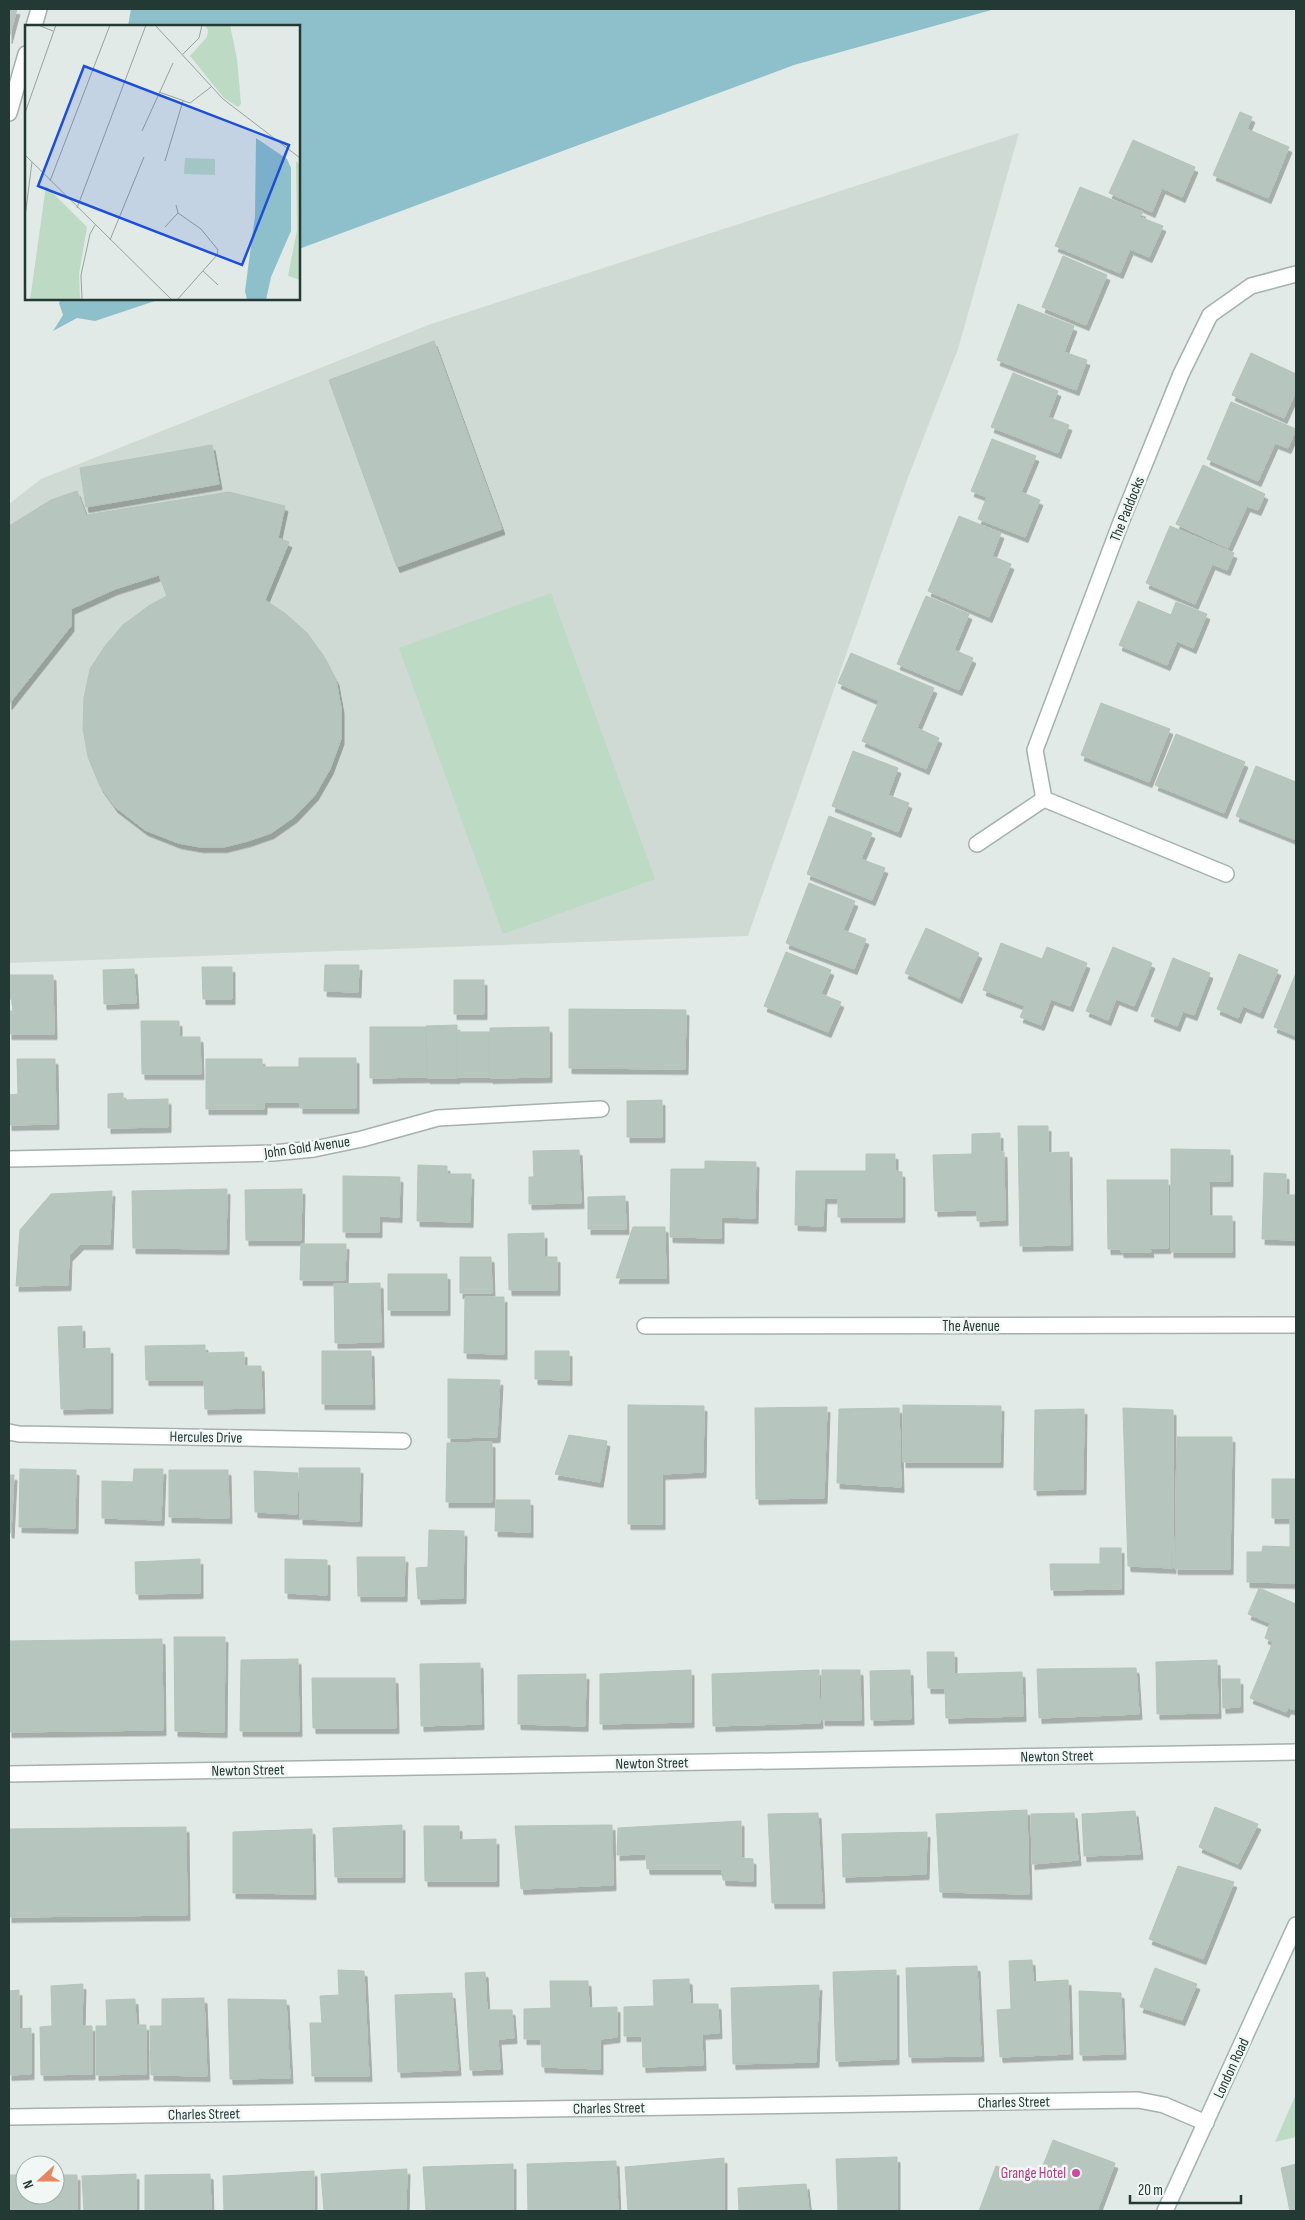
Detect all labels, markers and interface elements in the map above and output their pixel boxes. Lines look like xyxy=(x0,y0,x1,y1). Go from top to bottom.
inset map xyxy=(25,25,300,300)
street label: The Paddocks xyxy=(1106,474,1149,544)
street label: John Gold Avenue xyxy=(262,1132,351,1163)
street label: The Avenue xyxy=(942,1317,1000,1336)
street label: Hercules Drive xyxy=(169,1427,243,1448)
street label: Newton Street xyxy=(1020,1746,1094,1767)
street label: Newton Street xyxy=(615,1753,689,1774)
street label: Newton Street xyxy=(211,1760,285,1781)
street label: London Road xyxy=(1209,2035,1254,2101)
street label: Charles Street xyxy=(978,2092,1051,2113)
street label: Charles Street xyxy=(573,2098,646,2119)
street label: Charles Street xyxy=(168,2104,241,2125)
north arrow xyxy=(15,2155,65,2205)
place label: Grange Hotel xyxy=(1001,2164,1066,2183)
marker: Grange Hotel xyxy=(1070,2167,1082,2179)
scale bar xyxy=(1130,2172,1241,2204)
text: N xyxy=(19,2178,38,2191)
text: 20 m xyxy=(1138,2181,1163,2200)

